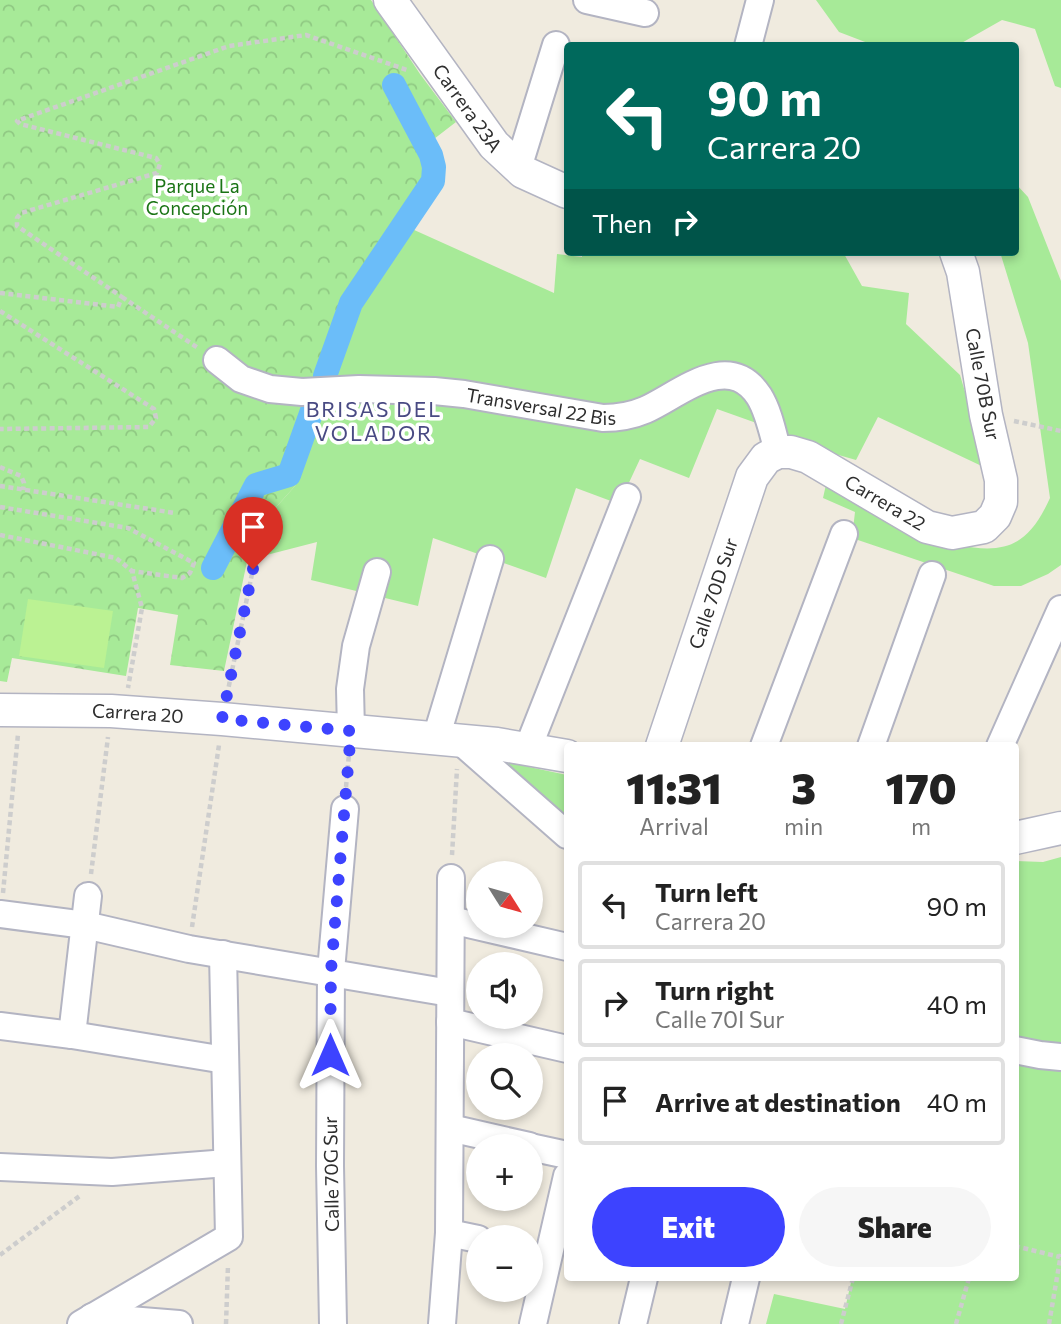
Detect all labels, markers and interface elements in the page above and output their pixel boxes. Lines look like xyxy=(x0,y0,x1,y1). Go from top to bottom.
street label: Carrera 23A xyxy=(429,59,507,156)
text: 90 m xyxy=(707,66,822,126)
icon: left xyxy=(592,70,683,161)
text: Carrera 20 xyxy=(707,126,861,166)
park label: Parque La Concepción xyxy=(146,174,248,219)
icon: right xyxy=(666,203,704,241)
text: Then xyxy=(592,207,652,238)
street label: Calle 70B Sur xyxy=(961,326,1006,442)
street label: Transversal 22 Bis xyxy=(465,383,617,429)
district label: BRISAS DEL VOLADOR xyxy=(306,396,442,445)
street label: Carrera 22 xyxy=(841,469,930,535)
pin xyxy=(223,497,283,569)
icon: arrive xyxy=(234,508,272,546)
street label: Calle 70D Sur xyxy=(683,534,742,652)
street label: Carrera 20 xyxy=(92,699,185,727)
text: 11:31 xyxy=(626,761,722,813)
text: 3 xyxy=(791,761,816,813)
text: 170 xyxy=(886,761,957,813)
text: Arrival xyxy=(639,812,709,840)
text: min xyxy=(784,812,823,840)
text: m xyxy=(911,812,931,840)
north arrow xyxy=(466,861,542,938)
map controls xyxy=(466,861,543,1302)
text: Turn left xyxy=(655,876,758,907)
icon: left xyxy=(596,886,634,924)
text: 90 m xyxy=(927,890,987,921)
text: Carrera 20 xyxy=(655,907,766,935)
button: sound xyxy=(466,952,543,1029)
text: Turn right xyxy=(655,974,774,1005)
icon: right xyxy=(596,984,634,1022)
text: 40 m xyxy=(927,988,987,1019)
text: Calle 70I Sur xyxy=(655,1005,784,1033)
position arrow xyxy=(293,1018,367,1092)
button: search xyxy=(466,1043,543,1120)
icon: arrive xyxy=(596,1082,634,1120)
text: Arrive at destination xyxy=(655,1086,901,1117)
text: 40 m xyxy=(927,1086,987,1117)
street label: Calle 70G Sur xyxy=(318,1116,343,1232)
button: + xyxy=(466,1134,543,1211)
button: Exit xyxy=(592,1187,785,1267)
button: Share xyxy=(799,1187,991,1267)
button: − xyxy=(466,1225,543,1302)

